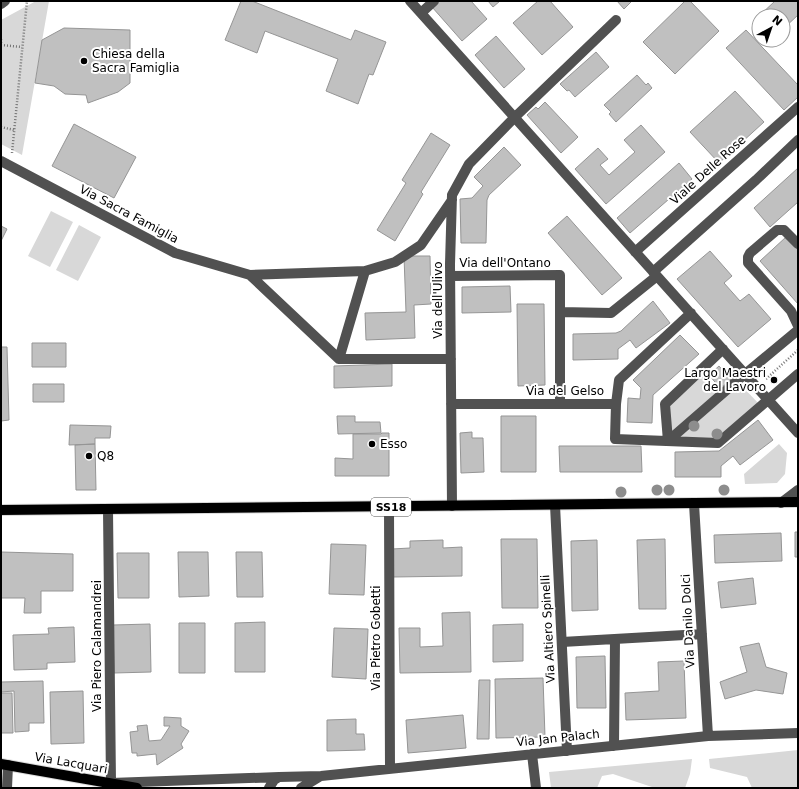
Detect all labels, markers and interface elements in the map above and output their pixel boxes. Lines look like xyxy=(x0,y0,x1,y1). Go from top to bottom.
north arrow xyxy=(751,8,791,48)
text: N xyxy=(769,13,785,29)
place label: Chiesa della Sacra Famiglia xyxy=(92,47,180,75)
marker: Chiesa della Sacra Famiglia xyxy=(79,56,89,66)
street label: Viale Delle Rose xyxy=(667,133,749,207)
street label: Via Sacra Famiglia xyxy=(77,182,181,246)
street label: Via dell'Ontano xyxy=(459,256,551,270)
street label: Via dell'Ulivo xyxy=(431,261,445,339)
place label: Largo Maestri del Lavoro xyxy=(684,366,766,394)
marker: Largo Maestri del Lavoro xyxy=(769,375,779,385)
street label: Via del Gelso xyxy=(526,384,604,398)
place label: Esso xyxy=(380,437,407,451)
marker: Esso xyxy=(367,439,377,449)
place label: Q8 xyxy=(97,449,114,463)
marker: Q8 xyxy=(84,451,94,461)
road number: SS18 xyxy=(371,498,411,516)
street label: Via Altiero Spinelli xyxy=(538,574,558,684)
street label: Via Danilo Dolci xyxy=(679,574,697,668)
street label: Via Piero Calamandrei xyxy=(90,580,104,712)
street label: Via Pietro Gobetti xyxy=(369,585,383,691)
street label: Via Jan Palach xyxy=(516,727,600,749)
street label: Via Lacquari xyxy=(33,750,109,776)

